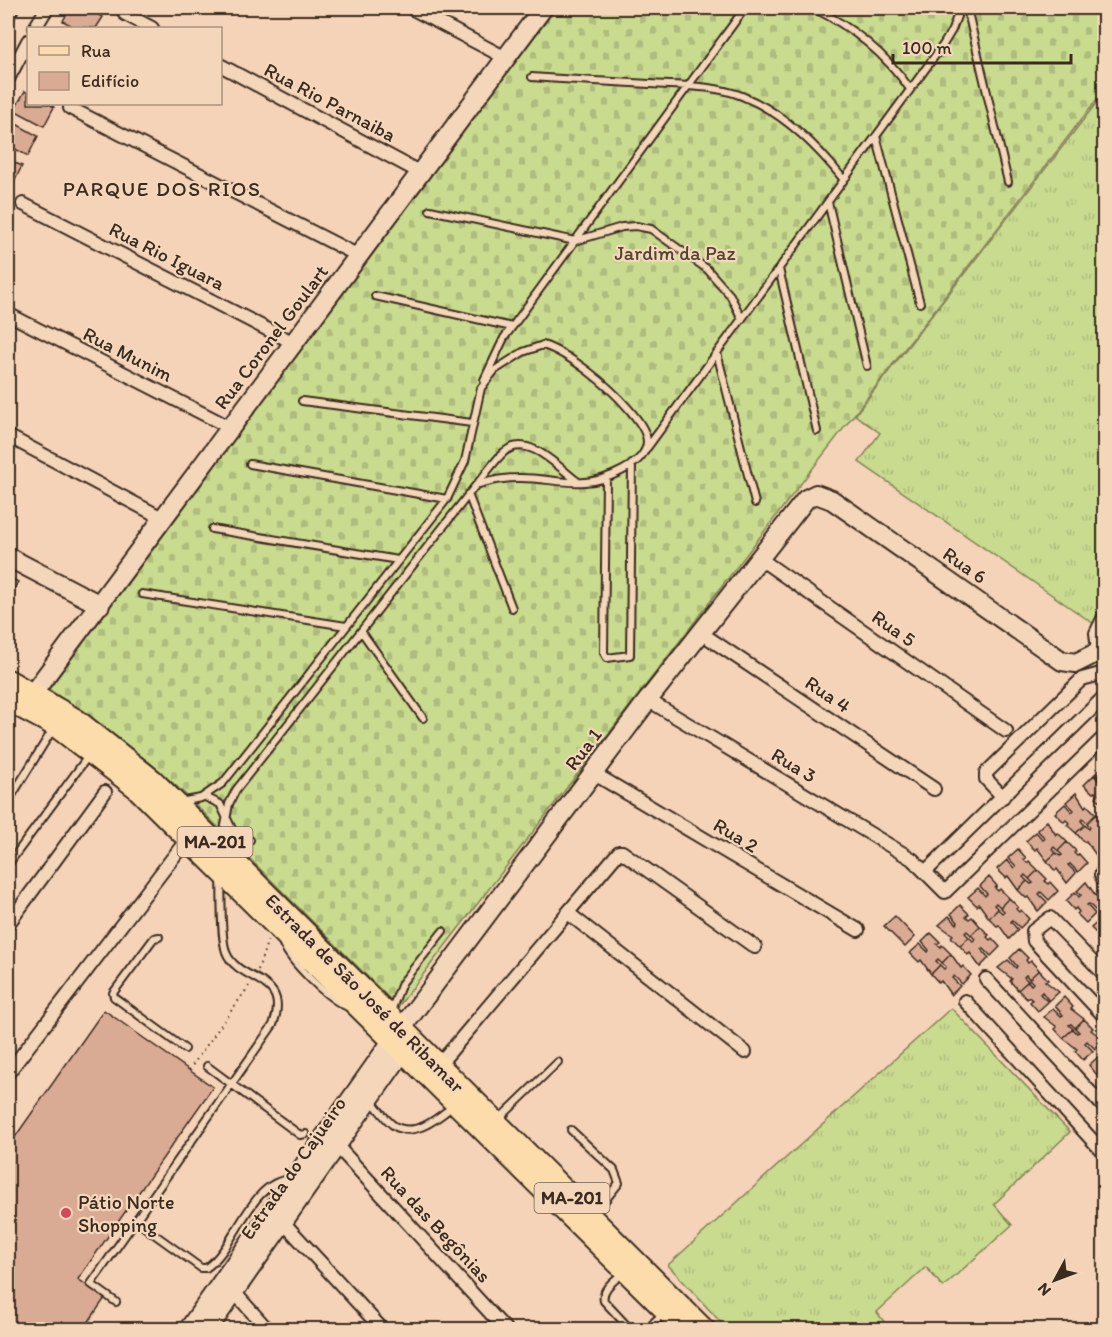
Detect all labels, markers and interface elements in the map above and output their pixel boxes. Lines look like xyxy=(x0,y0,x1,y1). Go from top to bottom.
legend xyxy=(27,27,222,105)
scale bar xyxy=(893,27,1072,65)
text: 100 m xyxy=(902,37,952,59)
text: Rua xyxy=(81,40,111,62)
street label: Rua Rio Parnaiba xyxy=(260,57,400,147)
text: Edifício xyxy=(81,70,139,92)
district label: PARQUE DOS RIOS xyxy=(63,176,261,201)
street label: Rua Rio Iguara xyxy=(105,217,229,296)
park label: Jardim da Paz xyxy=(614,241,736,265)
street label: Rua Coronel Goulart xyxy=(209,260,333,414)
street label: Rua Munim xyxy=(79,321,177,387)
street label: Rua 6 xyxy=(938,541,992,589)
street label: Rua 5 xyxy=(867,604,921,652)
street label: Rua 4 xyxy=(801,670,855,718)
street label: Rua 1 xyxy=(559,723,607,775)
street label: Rua 3 xyxy=(767,742,821,788)
street label: Rua 2 xyxy=(709,812,763,858)
road number: MA-201 xyxy=(178,827,252,857)
street label: Estrada de São José de Ribamar xyxy=(260,888,470,1098)
street label: Estrada do Cajueiro xyxy=(235,1092,351,1244)
street label: Rua das Begônias xyxy=(376,1161,496,1287)
road number: MA-201 xyxy=(534,1183,610,1213)
place label: Pátio Norte Shopping xyxy=(78,1190,175,1237)
marker: Pátio Norte Shopping xyxy=(59,1206,73,1220)
north arrow xyxy=(1025,1250,1085,1310)
text: N xyxy=(1033,1279,1055,1300)

